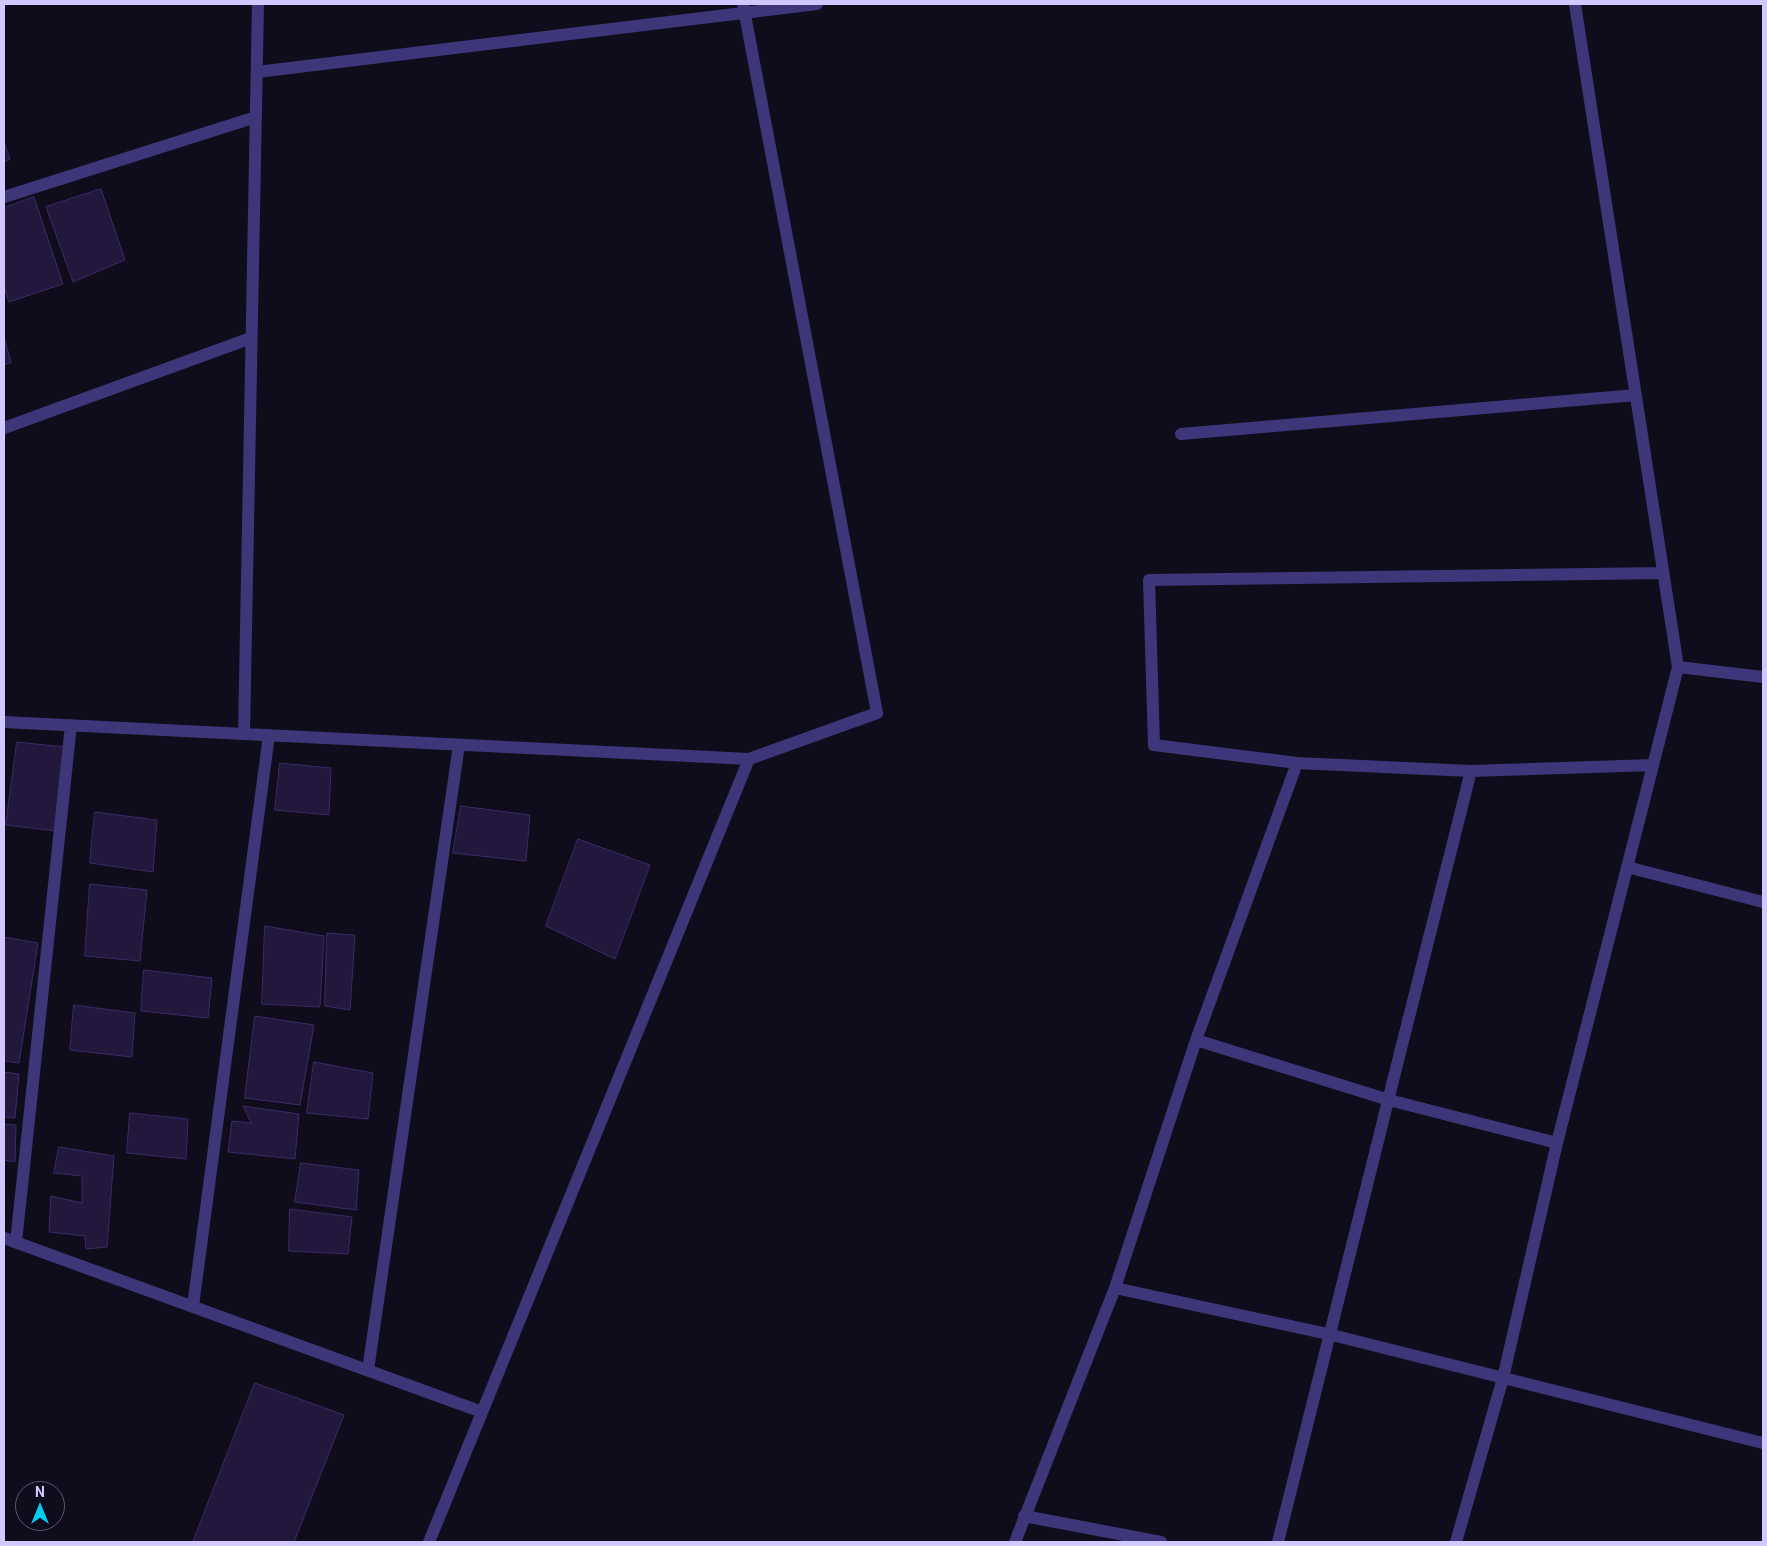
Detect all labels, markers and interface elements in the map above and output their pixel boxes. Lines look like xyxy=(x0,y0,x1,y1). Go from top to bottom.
north arrow xyxy=(15,1481,65,1531)
text: N xyxy=(35,1484,45,1500)

